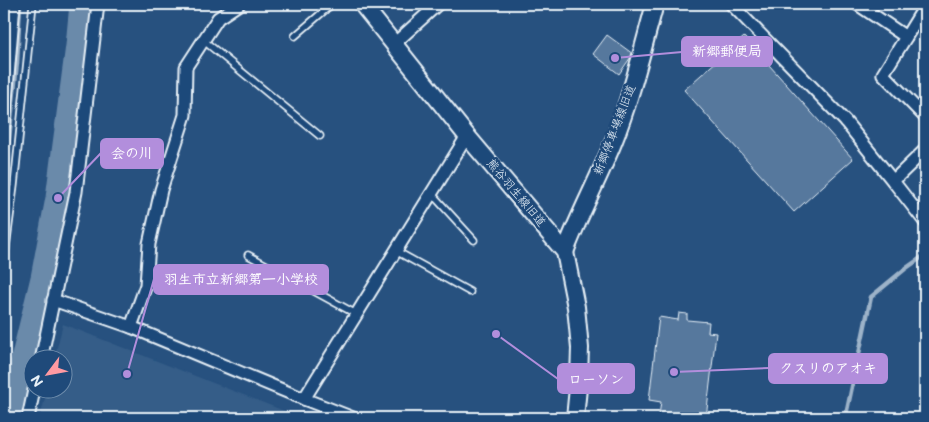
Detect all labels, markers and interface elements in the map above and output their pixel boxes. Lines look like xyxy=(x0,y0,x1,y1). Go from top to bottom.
callout: 新郷郵便局 xyxy=(682,37,772,66)
text: 新郷郵便局 xyxy=(692,43,762,60)
street label: 新郷停車場線旧道 xyxy=(591,82,639,178)
callout: 会の川 xyxy=(101,139,163,168)
text: 会の川 xyxy=(111,145,153,162)
street label: 熊谷羽生線旧道 xyxy=(483,156,549,230)
callout: 羽生市立新郷第一小学校 xyxy=(154,265,328,294)
text: 羽生市立新郷第一小学校 xyxy=(164,271,318,288)
north arrow xyxy=(22,350,72,400)
callout: クスリのアオキ xyxy=(769,354,887,383)
text: クスリのアオキ xyxy=(779,360,877,377)
callout: ローソン xyxy=(558,364,634,393)
text: ローソン xyxy=(568,371,624,388)
text: N xyxy=(27,372,47,390)

